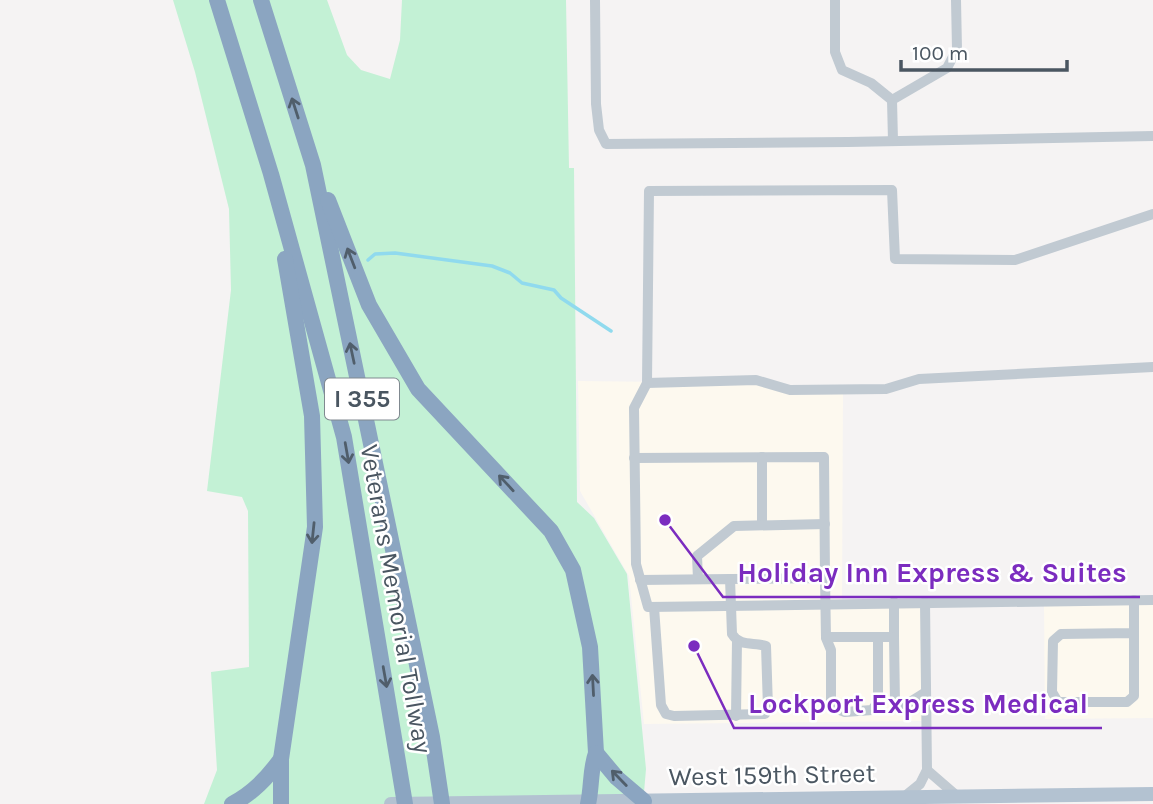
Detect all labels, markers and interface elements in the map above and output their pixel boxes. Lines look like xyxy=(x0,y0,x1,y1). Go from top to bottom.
scale bar xyxy=(901,28,1067,72)
text: 100 m xyxy=(912,41,969,65)
one-way arrow xyxy=(288,97,300,119)
one-way arrow xyxy=(344,247,357,269)
one-way arrow xyxy=(345,342,359,365)
road number: I 355 xyxy=(325,378,399,420)
one-way arrow xyxy=(341,441,354,464)
street label: Veterans Memorial Tollway xyxy=(354,442,438,756)
one-way arrow xyxy=(498,475,515,492)
one-way arrow xyxy=(307,521,320,544)
callout: Holiday Inn Express & Suites xyxy=(723,548,1140,597)
text: Holiday Inn Express & Suites xyxy=(737,556,1127,589)
one-way arrow xyxy=(379,665,392,688)
one-way arrow xyxy=(586,674,599,697)
callout: Lockport Express Medical xyxy=(734,679,1102,728)
text: Lockport Express Medical xyxy=(748,687,1088,720)
street label: West 159th Street xyxy=(668,758,876,792)
one-way arrow xyxy=(610,770,627,787)

